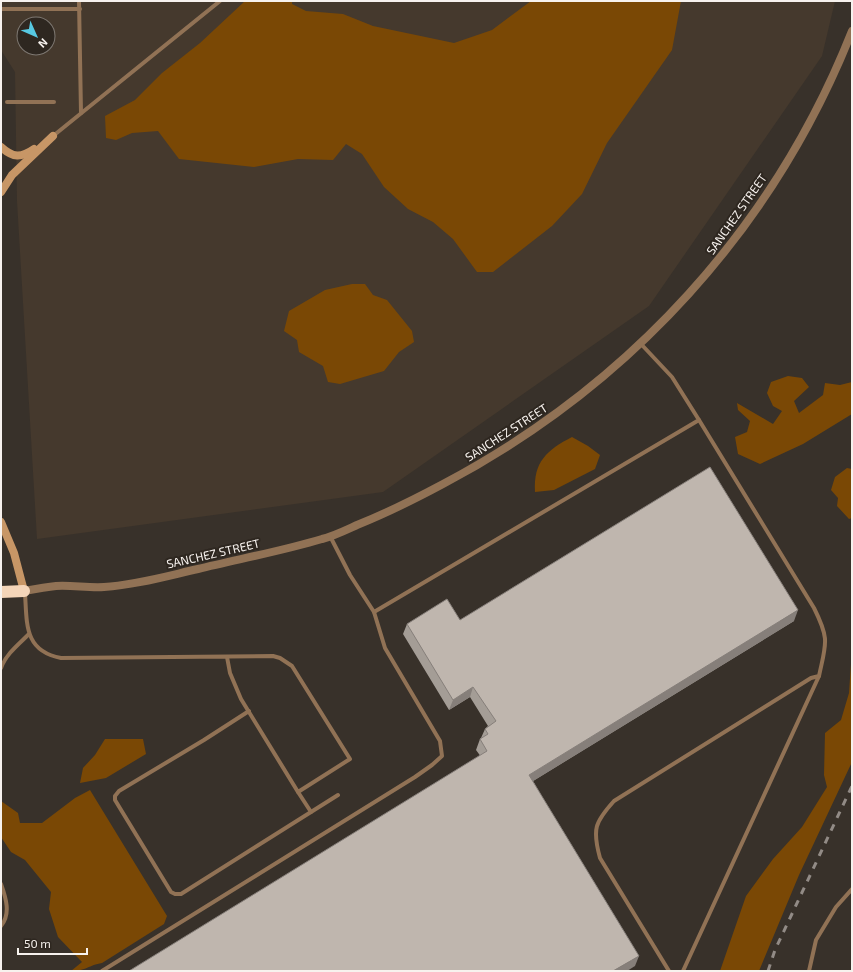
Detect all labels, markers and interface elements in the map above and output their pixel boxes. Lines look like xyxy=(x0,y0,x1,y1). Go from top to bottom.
north arrow xyxy=(16,16,56,56)
text: N xyxy=(36,36,51,51)
street label: SANCHEZ STREET xyxy=(703,171,769,257)
street label: SANCHEZ STREET xyxy=(462,400,550,464)
street label: SANCHEZ STREET xyxy=(165,535,261,571)
scale bar xyxy=(18,930,87,956)
text: 50 m xyxy=(24,936,51,950)

